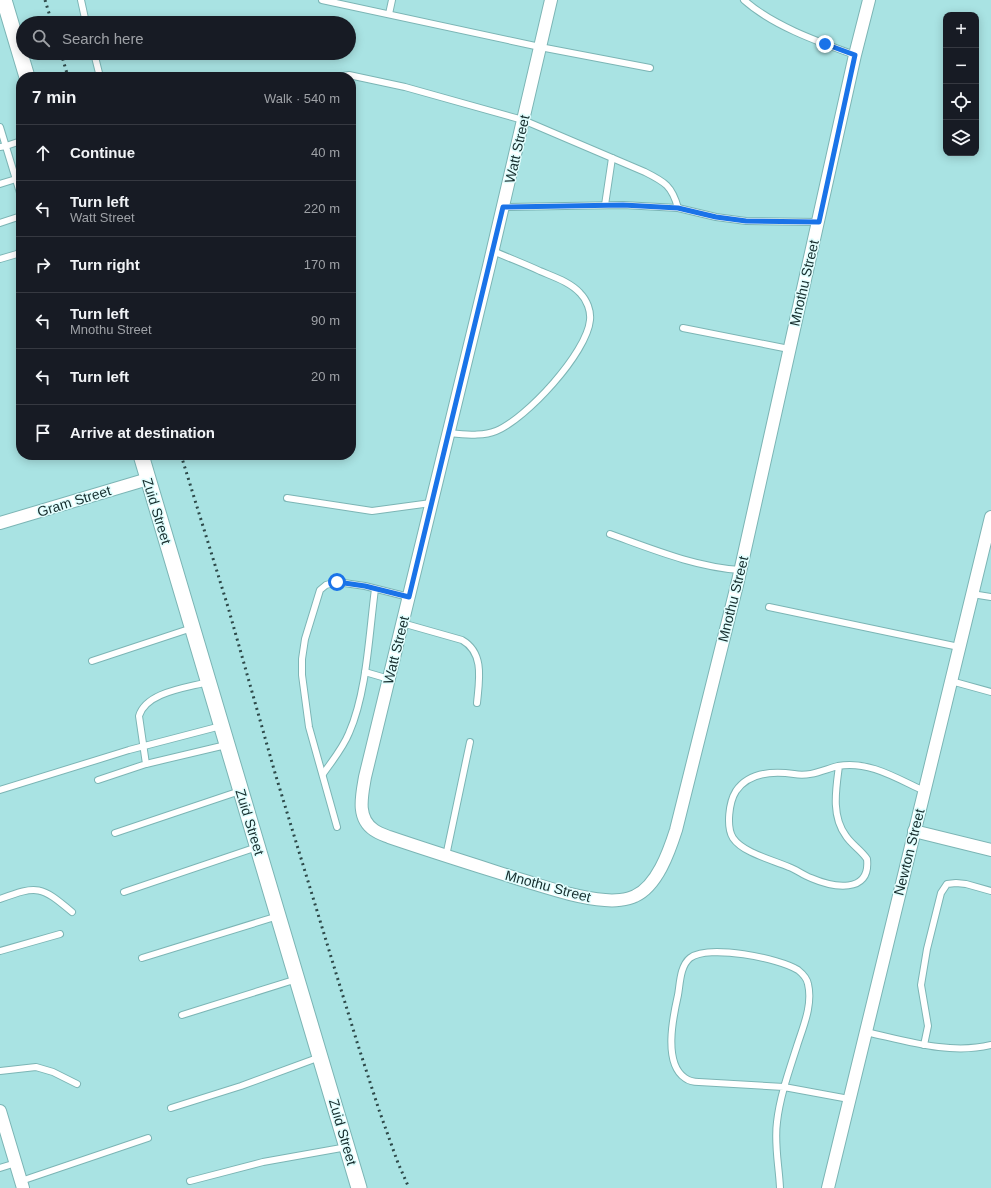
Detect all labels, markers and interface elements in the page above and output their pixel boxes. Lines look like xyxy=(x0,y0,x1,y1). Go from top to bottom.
map controls xyxy=(943,12,979,156)
button: + xyxy=(943,12,979,48)
search box xyxy=(16,16,356,60)
icon: search xyxy=(30,27,52,49)
text: Search here xyxy=(62,30,144,47)
route end xyxy=(816,35,834,53)
button: − xyxy=(943,48,979,84)
button: locate xyxy=(943,84,979,120)
text: 7 min xyxy=(32,88,76,107)
text: Walk · 540 m xyxy=(264,91,340,106)
street label: Watt Street xyxy=(501,113,533,185)
button: layers xyxy=(943,120,979,156)
icon: ahead xyxy=(32,142,54,164)
text: Continue xyxy=(70,144,135,161)
text: 40 m xyxy=(311,145,340,160)
text: Turn left xyxy=(70,193,129,210)
icon: left xyxy=(32,198,54,220)
text: 220 m xyxy=(304,201,340,216)
text: Watt Street xyxy=(70,210,135,225)
street label: Mnothu Street xyxy=(786,238,822,328)
icon: right xyxy=(32,254,54,276)
text: Turn right xyxy=(70,256,140,273)
text: 170 m xyxy=(304,257,340,272)
text: Turn left xyxy=(70,305,129,322)
icon: left xyxy=(32,310,54,332)
text: 90 m xyxy=(311,313,340,328)
text: Mnothu Street xyxy=(70,322,152,337)
icon: left xyxy=(32,366,54,388)
text: Turn left xyxy=(70,368,129,385)
text: 20 m xyxy=(311,369,340,384)
icon: arrive xyxy=(32,422,54,444)
text: Arrive at destination xyxy=(70,424,215,441)
street label: Zuid Street xyxy=(139,476,175,546)
street label: Gram Street xyxy=(35,482,113,520)
street label: Mnothu Street xyxy=(715,554,751,644)
route start xyxy=(328,573,346,591)
street label: Watt Street xyxy=(380,614,412,686)
street label: Zuid Street xyxy=(232,787,268,857)
street label: Newton Street xyxy=(891,807,928,897)
street label: Mnothu Street xyxy=(503,867,593,905)
street label: Zuid Street xyxy=(326,1097,360,1167)

